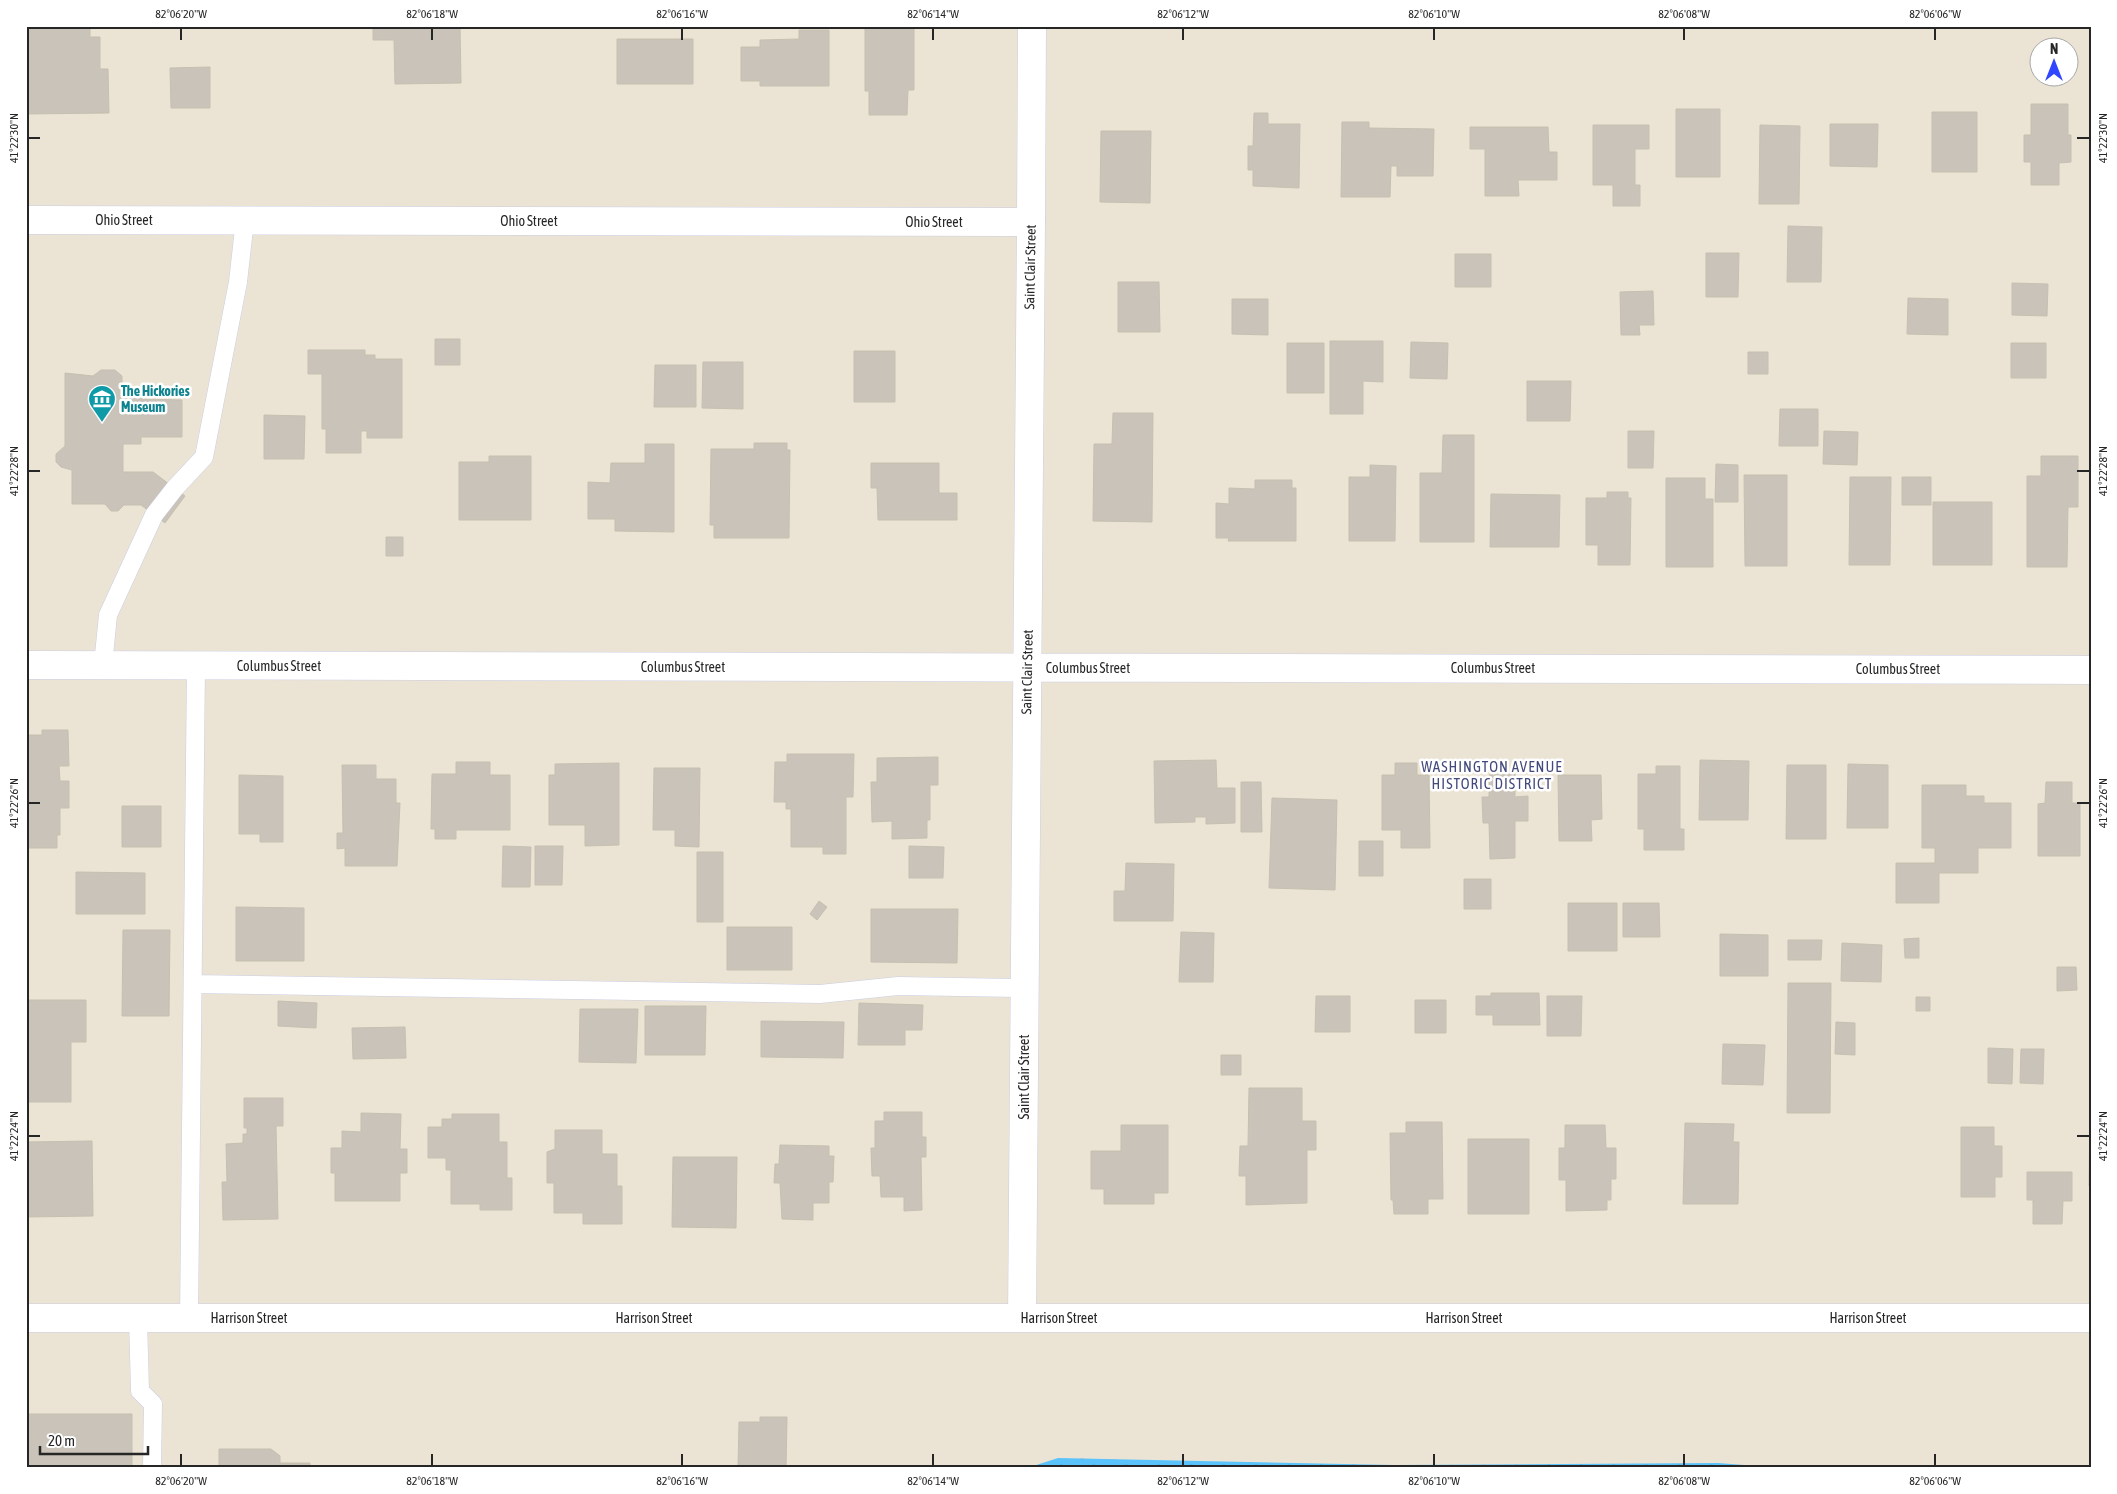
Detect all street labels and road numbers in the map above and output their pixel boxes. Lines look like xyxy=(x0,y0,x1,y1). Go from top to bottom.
street label: Ohio Street xyxy=(95,212,153,228)
street label: Ohio Street xyxy=(500,213,558,229)
street label: Ohio Street xyxy=(905,214,963,230)
street label: Saint Clair Street xyxy=(1021,224,1039,310)
street label: Saint Clair Street xyxy=(1018,629,1036,715)
street label: Columbus Street xyxy=(237,658,321,674)
street label: Columbus Street xyxy=(641,659,725,675)
street label: Columbus Street xyxy=(1046,660,1130,676)
street label: Columbus Street xyxy=(1451,660,1535,676)
street label: Columbus Street xyxy=(1856,661,1940,677)
street label: Saint Clair Street xyxy=(1016,1035,1032,1119)
street label: Harrison Street xyxy=(210,1310,288,1326)
street label: Harrison Street xyxy=(615,1310,693,1326)
street label: Harrison Street xyxy=(1020,1310,1098,1326)
street label: Harrison Street xyxy=(1425,1310,1503,1326)
street label: Harrison Street xyxy=(1829,1310,1907,1326)

